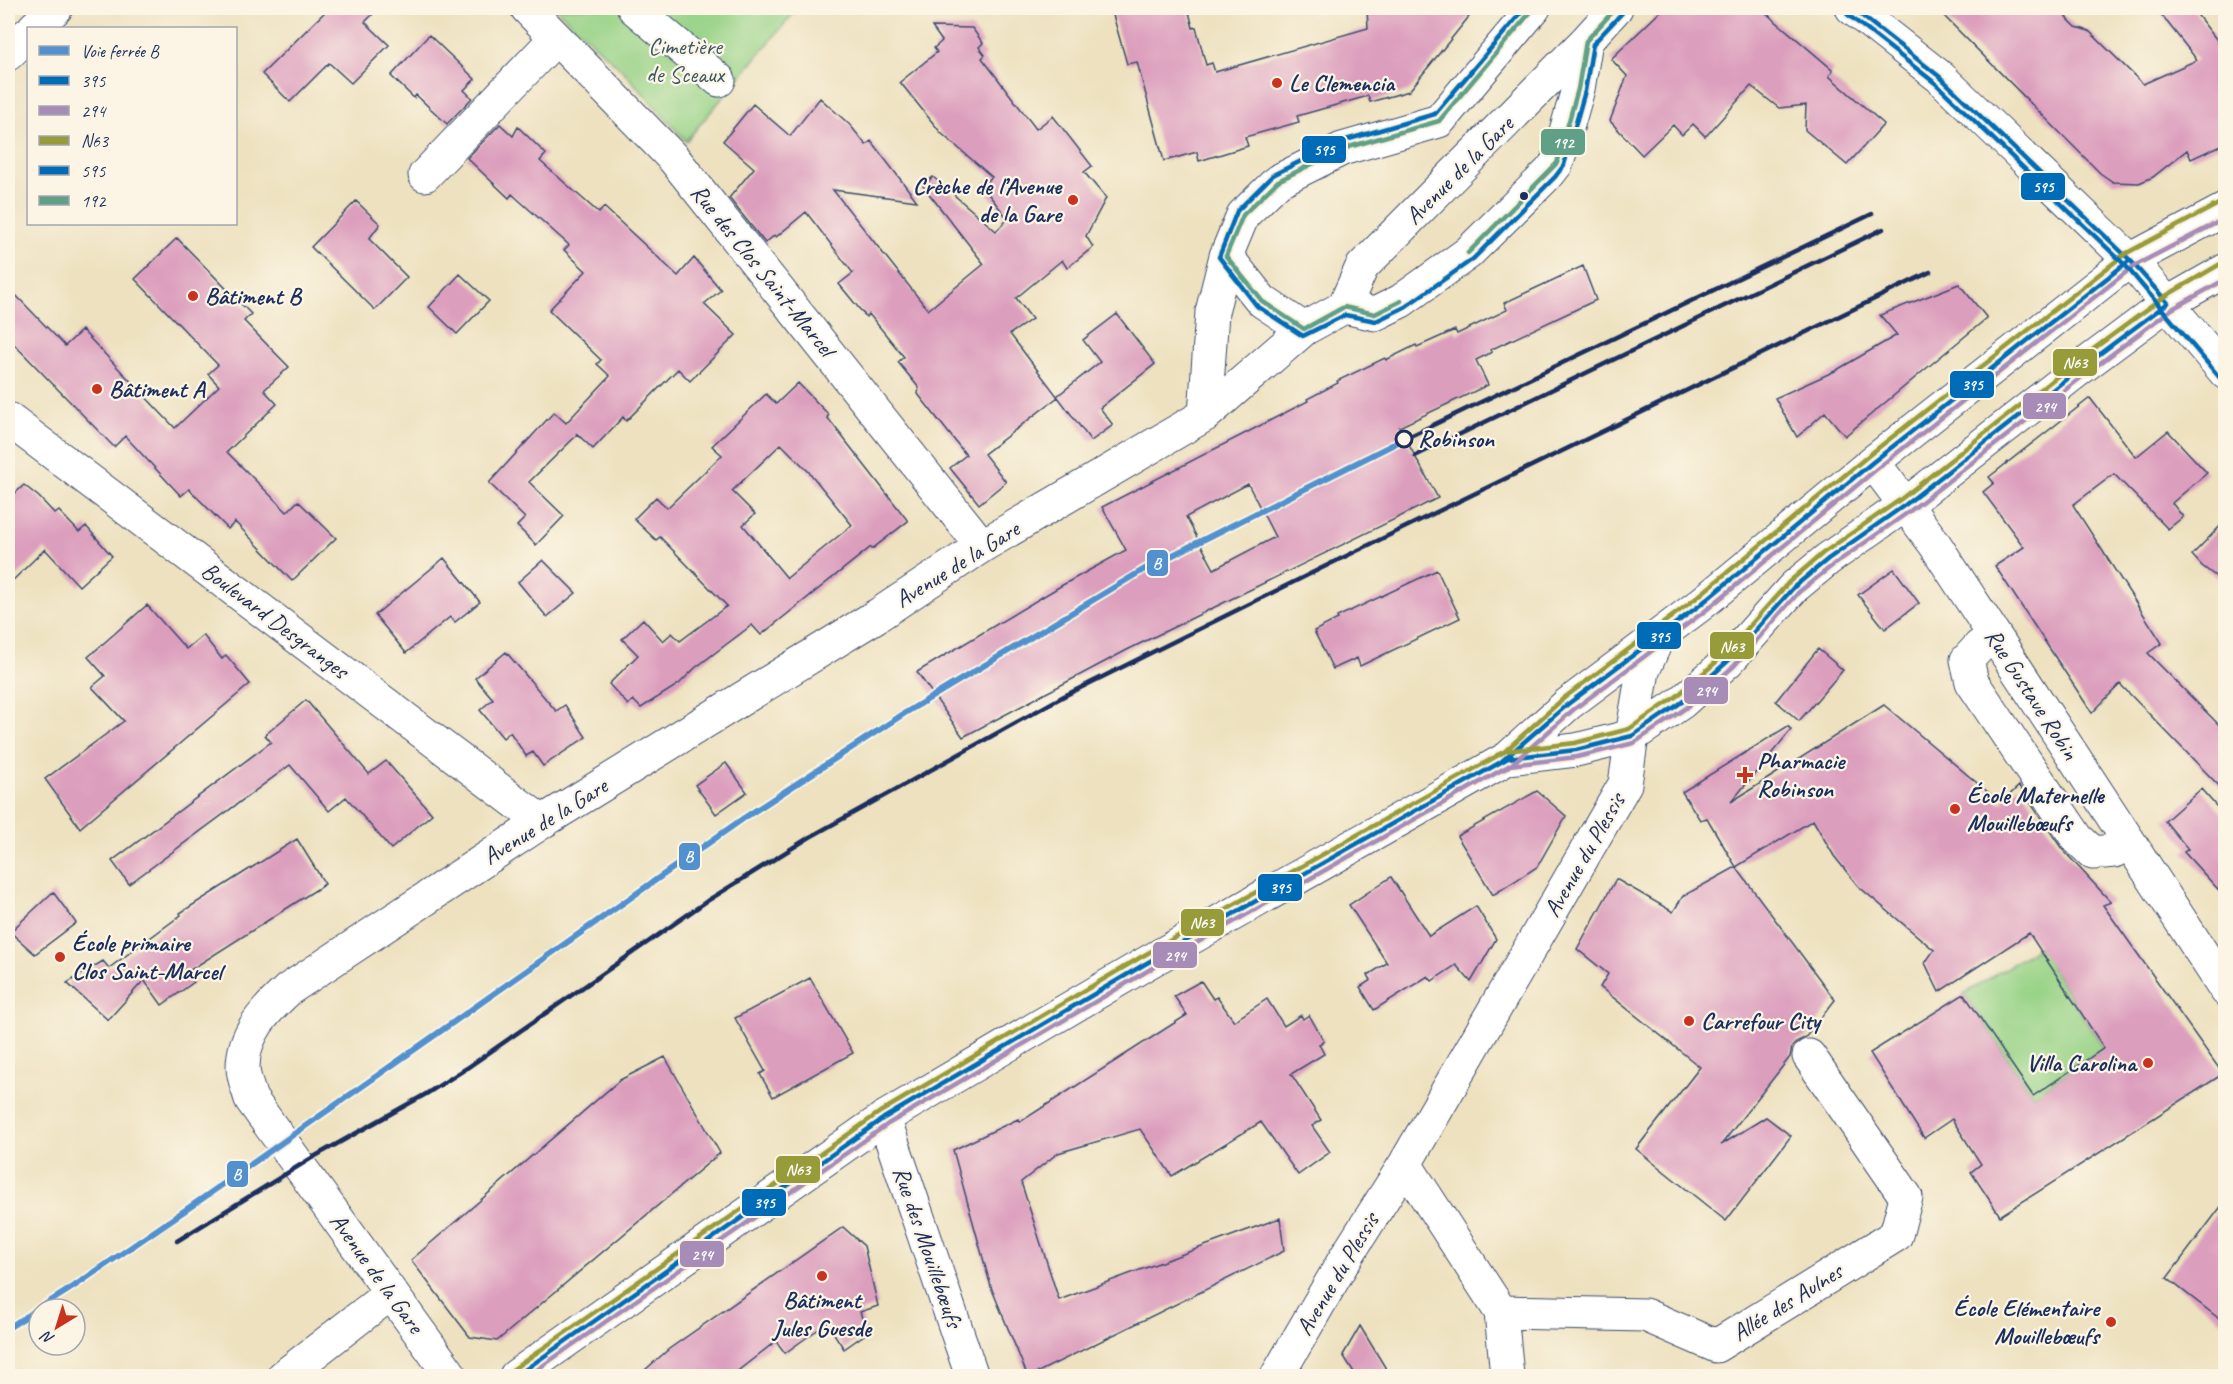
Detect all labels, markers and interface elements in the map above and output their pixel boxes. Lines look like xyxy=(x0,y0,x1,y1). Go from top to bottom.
legend xyxy=(27,27,237,225)
park label: Cimetière de Sceaux xyxy=(646,31,726,89)
text: Voie ferrée B xyxy=(81,40,160,62)
place label: Le Clemencia xyxy=(1289,68,1396,98)
text: 395 xyxy=(81,70,106,92)
marker: Le Clemencia xyxy=(1270,76,1284,90)
text: 294 xyxy=(81,100,107,122)
street label: Avenue de la Gare xyxy=(1398,108,1521,231)
line badge: 192 xyxy=(1540,128,1586,156)
text: N63 xyxy=(81,130,110,152)
text: 192 xyxy=(1552,133,1575,153)
line badge: 595 xyxy=(1301,135,1347,164)
text: 595 xyxy=(1314,140,1336,160)
text: 595 xyxy=(81,160,106,182)
place label: Crèche de l’Avenue de la Gare xyxy=(913,171,1063,229)
line badge: 595 xyxy=(2020,172,2066,201)
text: 595 xyxy=(2033,177,2055,197)
street label: Rue des Clos Saint-Marcel xyxy=(684,178,844,365)
text: 192 xyxy=(81,190,107,212)
unlabelled marker xyxy=(1518,190,1530,202)
marker: Crèche de l’Avenue de la Gare xyxy=(1066,193,1080,207)
place label: Bâtiment B xyxy=(205,281,303,311)
marker: Bâtiment B xyxy=(186,289,200,303)
line badge: N63 xyxy=(2052,348,2098,377)
text: N63 xyxy=(2063,353,2089,373)
line badge: 395 xyxy=(1949,370,1995,399)
place label: Bâtiment A xyxy=(109,374,206,404)
text: 395 xyxy=(1961,375,1985,395)
marker: Bâtiment A xyxy=(90,382,104,396)
line badge: 294 xyxy=(2022,392,2067,420)
text: 294 xyxy=(2034,397,2057,417)
place label: Robinson xyxy=(1418,424,1495,454)
marker: Robinson xyxy=(1395,430,1413,448)
street label: Avenue de la Gare xyxy=(889,513,1027,614)
line badge: B xyxy=(1146,549,1169,577)
text: B xyxy=(1153,554,1163,574)
street label: Boulevard Desgranges xyxy=(196,555,357,687)
line badge: 395 xyxy=(1636,621,1682,650)
street label: Rue Gustave Robin xyxy=(1978,623,2086,765)
text: 395 xyxy=(1648,627,1672,647)
line badge: N63 xyxy=(1709,631,1755,660)
text: N63 xyxy=(1720,637,1746,657)
line badge: 294 xyxy=(1683,676,1729,705)
text: 294 xyxy=(1695,681,1718,701)
place label: Pharmacie Robinson xyxy=(1757,746,1846,804)
marker: Pharmacie Robinson xyxy=(1738,768,1752,782)
street label: Avenue de la Gare xyxy=(477,770,615,871)
place label: École Maternelle Mouillebœufs xyxy=(1967,780,2105,838)
street label: Avenue du Plessis xyxy=(1537,786,1633,922)
marker: École Maternelle Mouillebœufs xyxy=(1948,802,1962,816)
line badge: B xyxy=(678,842,701,871)
text: B xyxy=(685,847,695,867)
line badge: 395 xyxy=(1257,873,1303,902)
text: 395 xyxy=(1269,878,1293,898)
line badge: N63 xyxy=(1180,908,1225,937)
text: N63 xyxy=(1190,913,1216,933)
place label: École primaire Clos Saint-Marcel xyxy=(72,928,226,986)
line badge: 294 xyxy=(1152,941,1198,969)
text: 294 xyxy=(1164,946,1187,966)
marker: École primaire Clos Saint-Marcel xyxy=(53,950,67,964)
place label: Carrefour City xyxy=(1701,1006,1823,1036)
marker: Carrefour City xyxy=(1682,1014,1696,1028)
place label: Villa Carolina xyxy=(2026,1048,2138,1078)
marker: Villa Carolina xyxy=(2141,1056,2155,1070)
line badge: N63 xyxy=(775,1155,821,1184)
line badge: B xyxy=(226,1160,249,1188)
text: N63 xyxy=(786,1160,812,1180)
street label: Rue des Mouillebœufs xyxy=(886,1162,970,1333)
text: B xyxy=(233,1165,243,1185)
line badge: 395 xyxy=(741,1188,787,1217)
text: 395 xyxy=(753,1193,777,1213)
street label: Avenue du Plessis xyxy=(1289,1205,1387,1341)
street label: Avenue de la Gare xyxy=(323,1207,432,1341)
line badge: 294 xyxy=(679,1240,725,1268)
text: 294 xyxy=(691,1245,714,1265)
street label: Allée des Aulnes xyxy=(1726,1255,1849,1348)
marker: Bâtiment Jules Guesde xyxy=(815,1269,829,1283)
place label: Bâtiment Jules Guesde xyxy=(771,1285,873,1343)
place label: École Elémentaire Mouillebœufs xyxy=(1954,1293,2102,1351)
north arrow xyxy=(27,1297,87,1357)
marker: École Elémentaire Mouillebœufs xyxy=(2104,1315,2118,1329)
text: N xyxy=(36,1325,58,1349)

